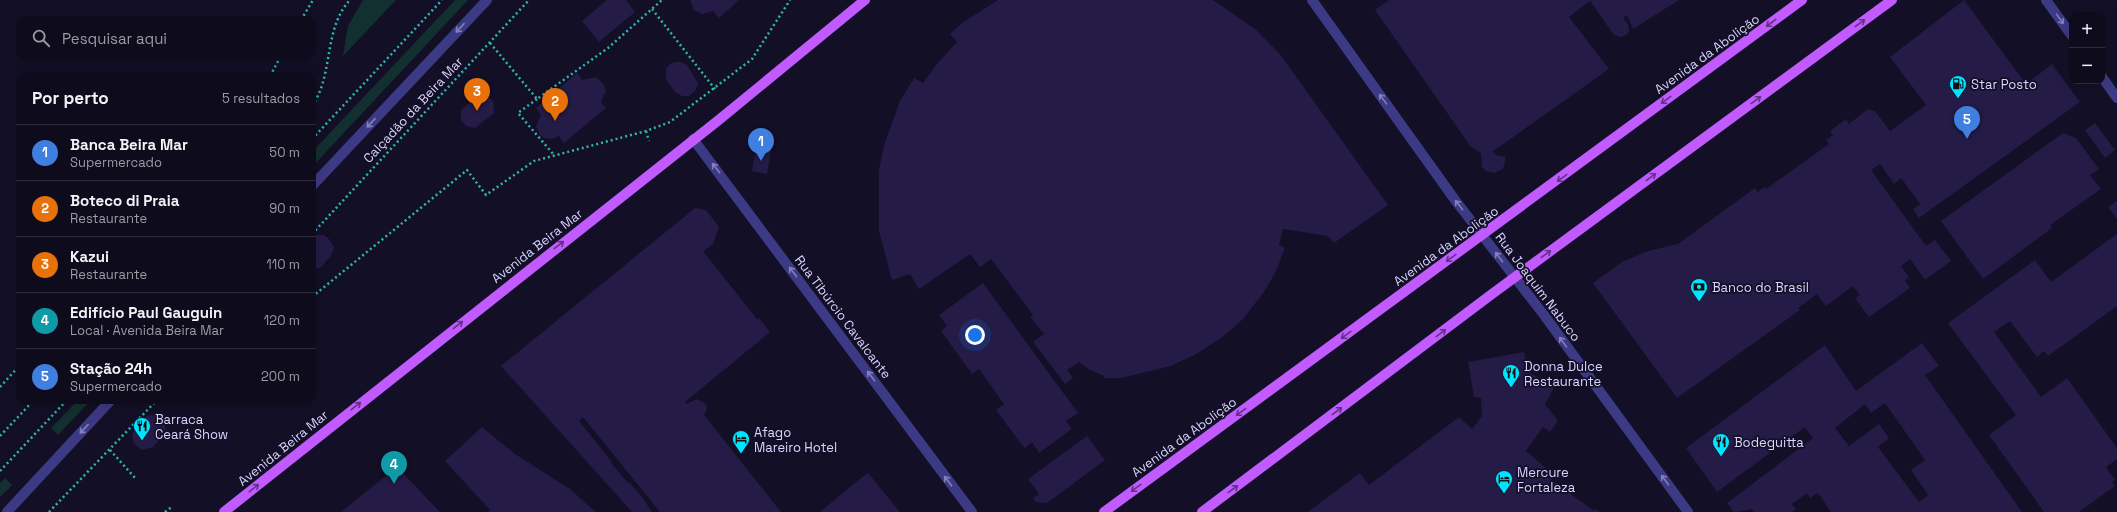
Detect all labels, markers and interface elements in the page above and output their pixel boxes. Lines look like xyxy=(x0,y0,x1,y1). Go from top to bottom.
street label: Avenida da Abolição xyxy=(1651,10,1763,98)
map controls xyxy=(2069,12,2105,84)
button: + xyxy=(2069,12,2105,48)
one-way arrow xyxy=(2056,13,2064,24)
search box xyxy=(16,16,316,60)
one-way arrow xyxy=(1765,19,1776,27)
one-way arrow xyxy=(1855,19,1866,27)
one-way arrow xyxy=(455,23,465,33)
icon: search xyxy=(30,27,52,49)
text: Pesquisar aqui xyxy=(62,29,167,48)
button: − xyxy=(2069,48,2105,84)
street label: Calçadão da Beira Mar xyxy=(359,53,467,167)
fuel station icon: Star Posto xyxy=(1948,74,1968,99)
place label: Star Posto xyxy=(1971,76,2037,93)
pin: 3 xyxy=(464,78,490,111)
text: Por perto xyxy=(32,87,109,109)
pin: 2 xyxy=(542,88,568,121)
text: 5 resultados xyxy=(222,90,300,107)
one-way arrow xyxy=(1379,94,1387,105)
one-way arrow xyxy=(1661,96,1672,104)
one-way arrow xyxy=(1750,96,1761,105)
pin: 5 xyxy=(1954,106,1980,139)
one-way arrow xyxy=(366,118,376,128)
pin: 1 xyxy=(748,128,774,161)
text: Banca Beira Mar xyxy=(70,135,188,154)
text: 1 xyxy=(42,144,48,161)
text: 50 m xyxy=(269,144,300,161)
text: Supermercado xyxy=(70,154,162,171)
one-way arrow xyxy=(712,162,720,173)
one-way arrow xyxy=(1556,173,1567,182)
one-way arrow xyxy=(1645,173,1656,182)
text: Boteco di Praia xyxy=(70,191,179,210)
one-way arrow xyxy=(1455,199,1463,210)
text: 2 xyxy=(41,200,49,217)
text: 90 m xyxy=(269,200,300,217)
street label: Avenida da Abolição xyxy=(1390,202,1502,290)
street label: Avenida Beira Mar xyxy=(488,205,586,287)
text: Restaurante xyxy=(70,210,147,227)
street label: Rua Joaquim Nabuco xyxy=(1492,229,1584,345)
one-way arrow xyxy=(554,240,565,249)
text: Kazui xyxy=(70,247,109,266)
one-way arrow xyxy=(1541,250,1552,259)
one-way arrow xyxy=(1495,251,1503,262)
street label: Rua Tibúrcio Cavalcante xyxy=(791,252,895,382)
one-way arrow xyxy=(1446,254,1457,262)
text: 3 xyxy=(41,256,49,273)
text: 110 m xyxy=(266,256,300,273)
text: Restaurante xyxy=(70,266,147,283)
one-way arrow xyxy=(789,266,798,277)
bank icon: Banco do Brasil xyxy=(1689,277,1709,302)
place label: Banco do Brasil xyxy=(1712,279,1809,296)
text: Edifício Paul Gauguin xyxy=(70,303,222,322)
text: 4 xyxy=(41,312,49,329)
text: 120 m xyxy=(264,312,300,329)
one-way arrow xyxy=(452,321,463,330)
text: Local · Avenida Beira Mar xyxy=(70,322,224,339)
your location xyxy=(965,325,985,345)
one-way arrow xyxy=(1436,329,1447,337)
one-way arrow xyxy=(1341,331,1352,339)
one-way arrow xyxy=(1559,336,1567,347)
place label: Donna Dulce Restaurante xyxy=(1524,358,1603,390)
text: Stação 24h xyxy=(70,359,152,378)
restaurant icon: Donna Dulce Restaurante xyxy=(1501,363,1521,388)
text: 5 xyxy=(41,368,49,385)
text: 200 m xyxy=(261,368,300,385)
one-way arrow xyxy=(867,371,875,382)
text: Supermercado xyxy=(70,378,162,395)
street label: Avenida da Abolição xyxy=(1128,393,1240,481)
one-way arrow xyxy=(350,402,361,411)
street label: Avenida Beira Mar xyxy=(234,406,332,490)
one-way arrow xyxy=(1332,406,1343,415)
one-way arrow xyxy=(1236,408,1247,416)
place label: Barraca Ceará Show xyxy=(155,411,228,443)
restaurant icon: Barraca Ceará Show xyxy=(132,416,152,441)
one-way arrow xyxy=(80,423,89,433)
place label: Afago Mareiro Hotel xyxy=(754,424,837,456)
hotel icon: Afago Mareiro Hotel xyxy=(731,429,751,454)
restaurant icon: Bodeguitta xyxy=(1711,432,1731,457)
place label: Bodeguitta xyxy=(1734,434,1804,451)
pin: 4 xyxy=(381,451,407,484)
place label: Mercure Fortaleza xyxy=(1517,464,1576,496)
hotel icon: Mercure Fortaleza xyxy=(1494,469,1514,494)
one-way arrow xyxy=(944,475,952,486)
one-way arrow xyxy=(1660,475,1669,486)
one-way arrow xyxy=(249,483,260,492)
one-way arrow xyxy=(1131,484,1142,493)
one-way arrow xyxy=(1228,484,1239,493)

